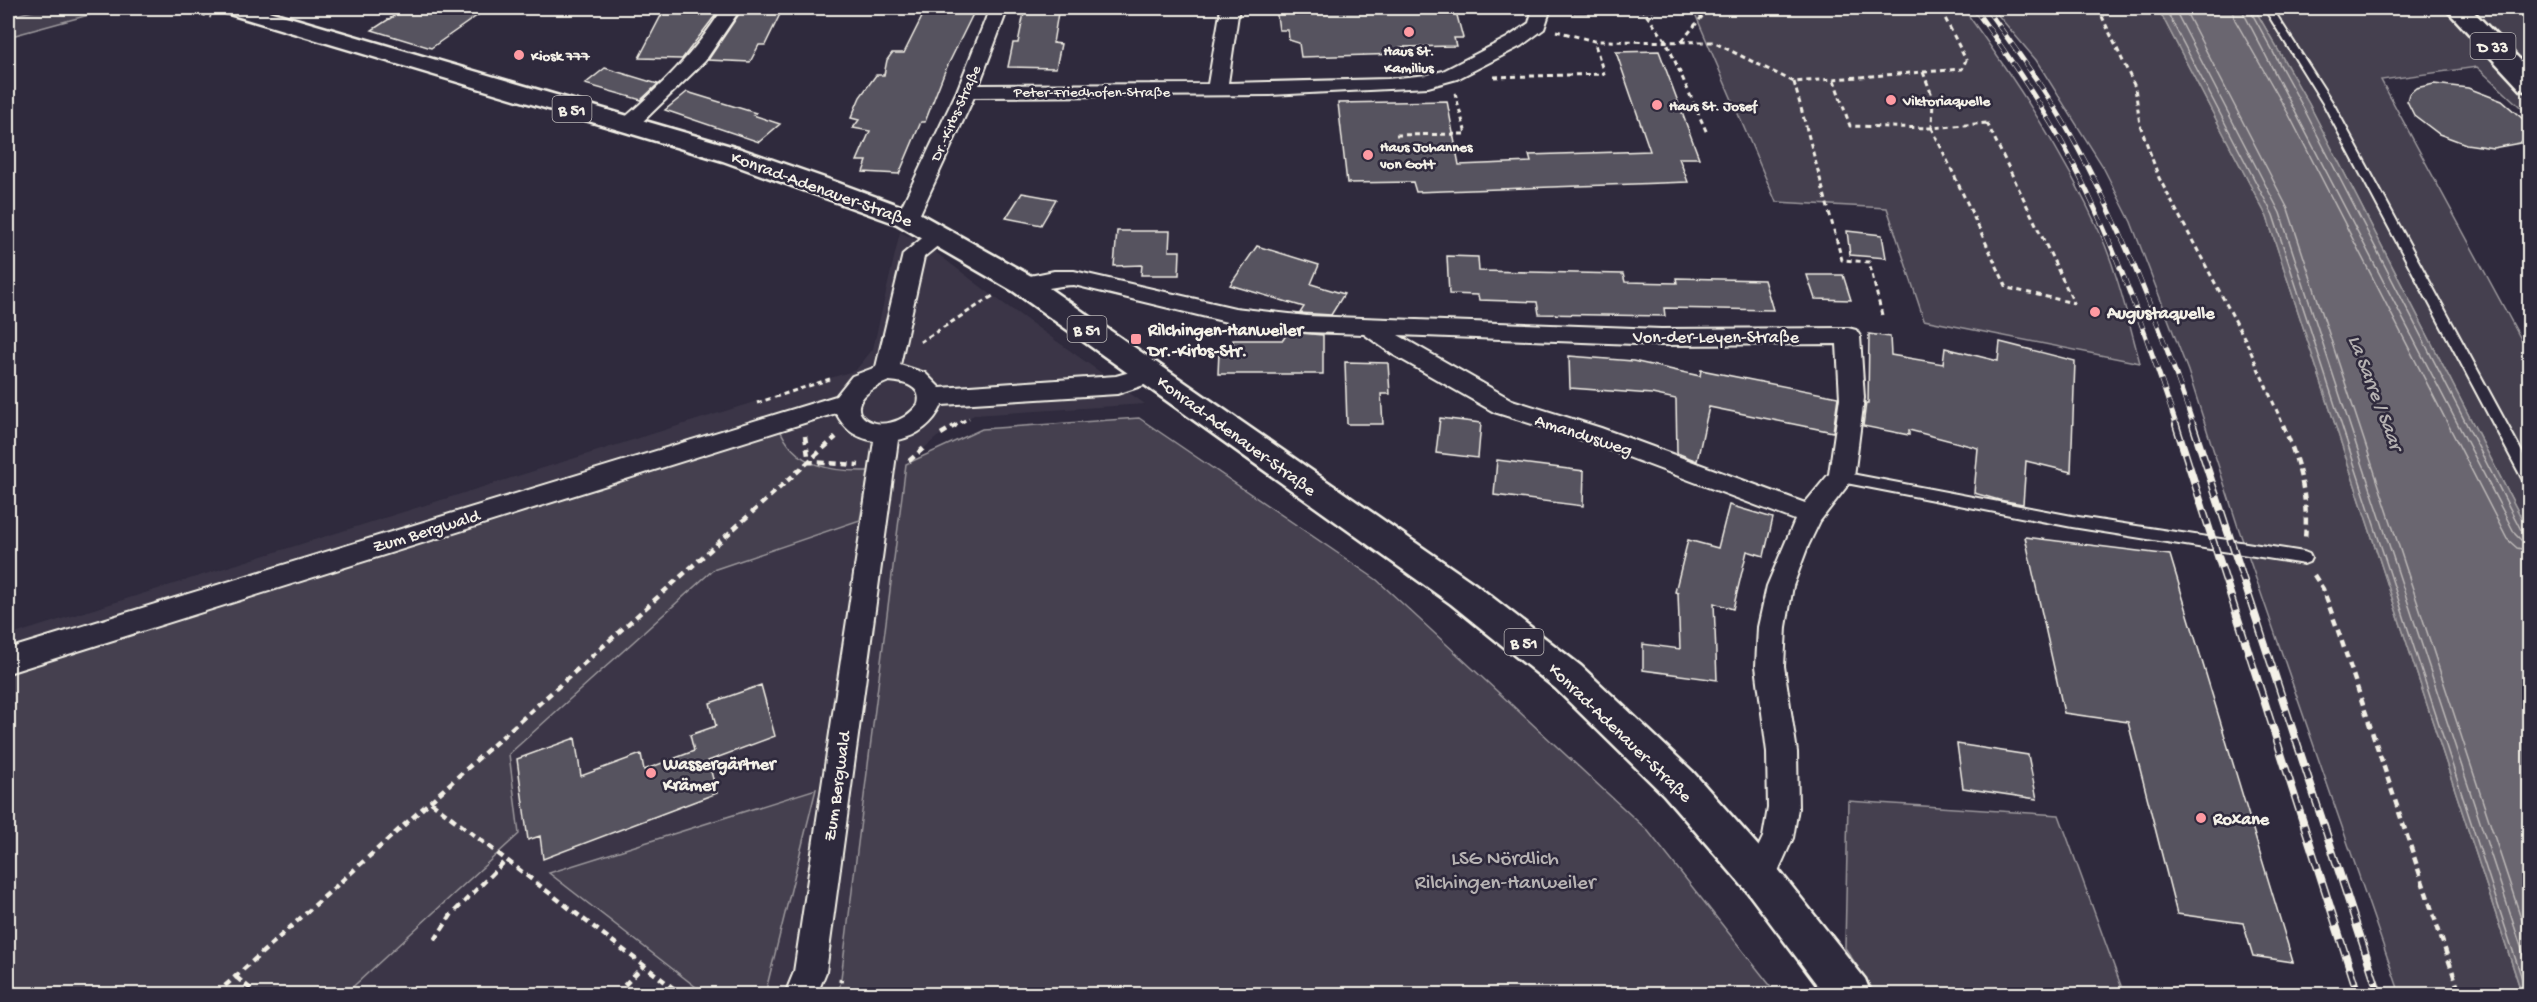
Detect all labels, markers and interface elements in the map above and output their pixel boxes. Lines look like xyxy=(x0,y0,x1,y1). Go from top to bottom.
marker: Haus St. Kamilius xyxy=(1402,25,1416,39)
road number: D 33 xyxy=(2470,33,2516,59)
place label: Haus St. Kamilius xyxy=(1383,43,1435,78)
marker: Kiosk 777 xyxy=(512,48,526,62)
place label: Kiosk 777 xyxy=(530,48,591,66)
street label: Dr.-Kirbs-Straße xyxy=(927,63,986,165)
street label: Peter-Friedhofen-Straße xyxy=(1013,84,1170,102)
marker: Viktoriaquelle xyxy=(1884,93,1898,107)
place label: Viktoriaquelle xyxy=(1902,93,1991,111)
road number: B 51 xyxy=(552,96,592,122)
marker: Haus St. Josef xyxy=(1650,98,1664,112)
place label: Haus St. Josef xyxy=(1669,98,1758,116)
place label: Haus Johannes von Gott xyxy=(1379,139,1474,174)
street label: Konrad-Adenauer-Straße xyxy=(728,148,915,233)
marker: Haus Johannes von Gott xyxy=(1361,148,1375,162)
place label: Augustaquelle xyxy=(2106,304,2215,325)
marker: Augustaquelle xyxy=(2088,305,2102,319)
road number: B 51 xyxy=(1068,316,1106,342)
place label: Rilchingen-Hanweiler Dr.-Kirbs-Str. xyxy=(1146,321,1305,363)
street label: Von-der-Leyen-Straße xyxy=(1632,328,1800,349)
marker: Rilchingen-Hanweiler Dr.-Kirbs-Str. xyxy=(1129,332,1143,346)
water label: La Sarre / Saar xyxy=(2341,333,2408,457)
street label: Konrad-Adenauer-Straße xyxy=(1152,372,1320,502)
street label: Amandusweg xyxy=(1532,411,1635,462)
street label: Zum Bergwald xyxy=(371,506,484,559)
road number: B 51 xyxy=(1504,629,1544,655)
street label: Konrad-Adenauer-Straße xyxy=(1543,660,1696,808)
street label: Zum Bergwald xyxy=(820,729,857,843)
place label: Wassergärtner Krämer xyxy=(662,755,778,797)
marker: Wassergärtner Krämer xyxy=(644,766,658,780)
place label: Roxane xyxy=(2212,810,2270,831)
marker: Roxane xyxy=(2194,811,2208,825)
park label: LSG Nördlich Rilchingen-Hanweiler xyxy=(1415,848,1597,897)

